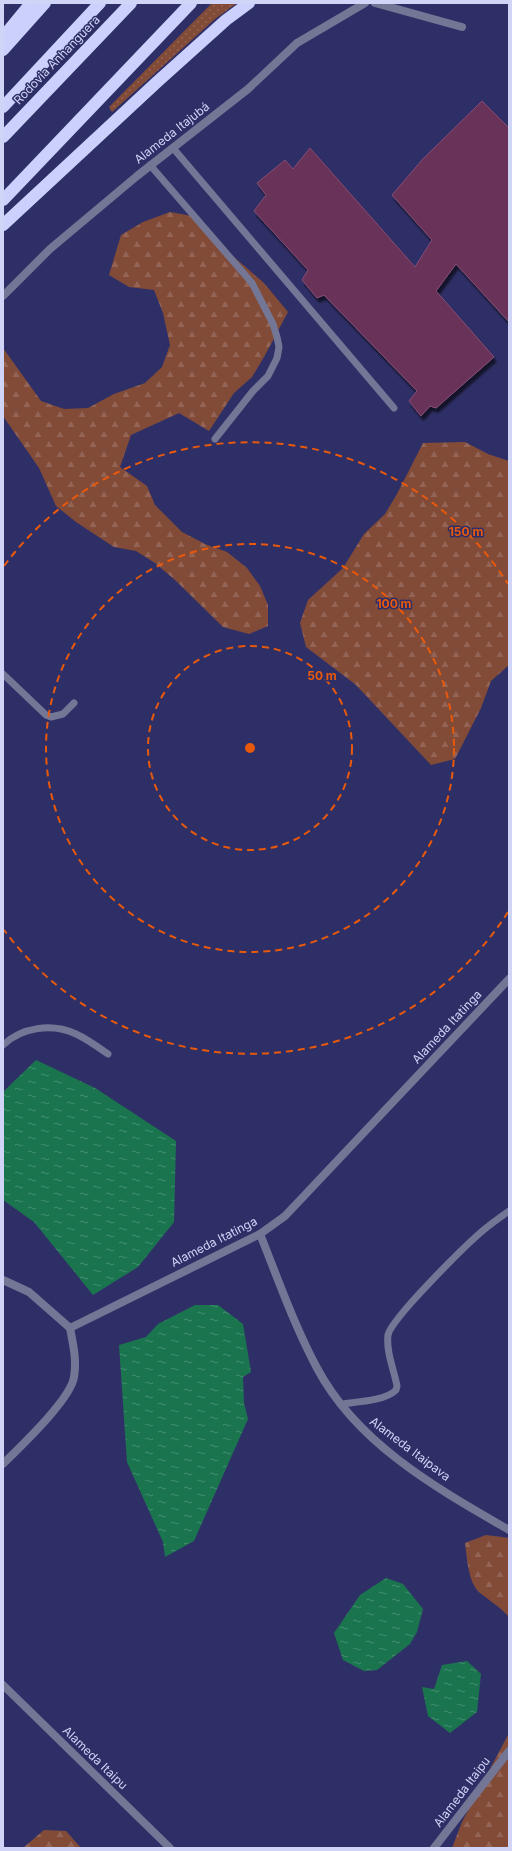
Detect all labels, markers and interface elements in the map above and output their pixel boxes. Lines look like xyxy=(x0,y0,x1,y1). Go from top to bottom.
street label: Rodovia Anhanguera xyxy=(10,12,103,107)
street label: Alameda Itajubá xyxy=(131,99,212,167)
text: 150 m xyxy=(449,524,483,539)
text: 100 m xyxy=(376,596,412,611)
text: 50 m xyxy=(307,668,337,683)
centre of rings xyxy=(243,741,257,755)
street label: Alameda Itatinga xyxy=(409,987,485,1067)
street label: Alameda Itatinga xyxy=(168,1213,260,1270)
street label: Alameda Itaipava xyxy=(367,1413,454,1484)
street label: Alameda Itaipu xyxy=(60,1723,131,1792)
street label: Alameda Itaipu xyxy=(430,1753,493,1830)

